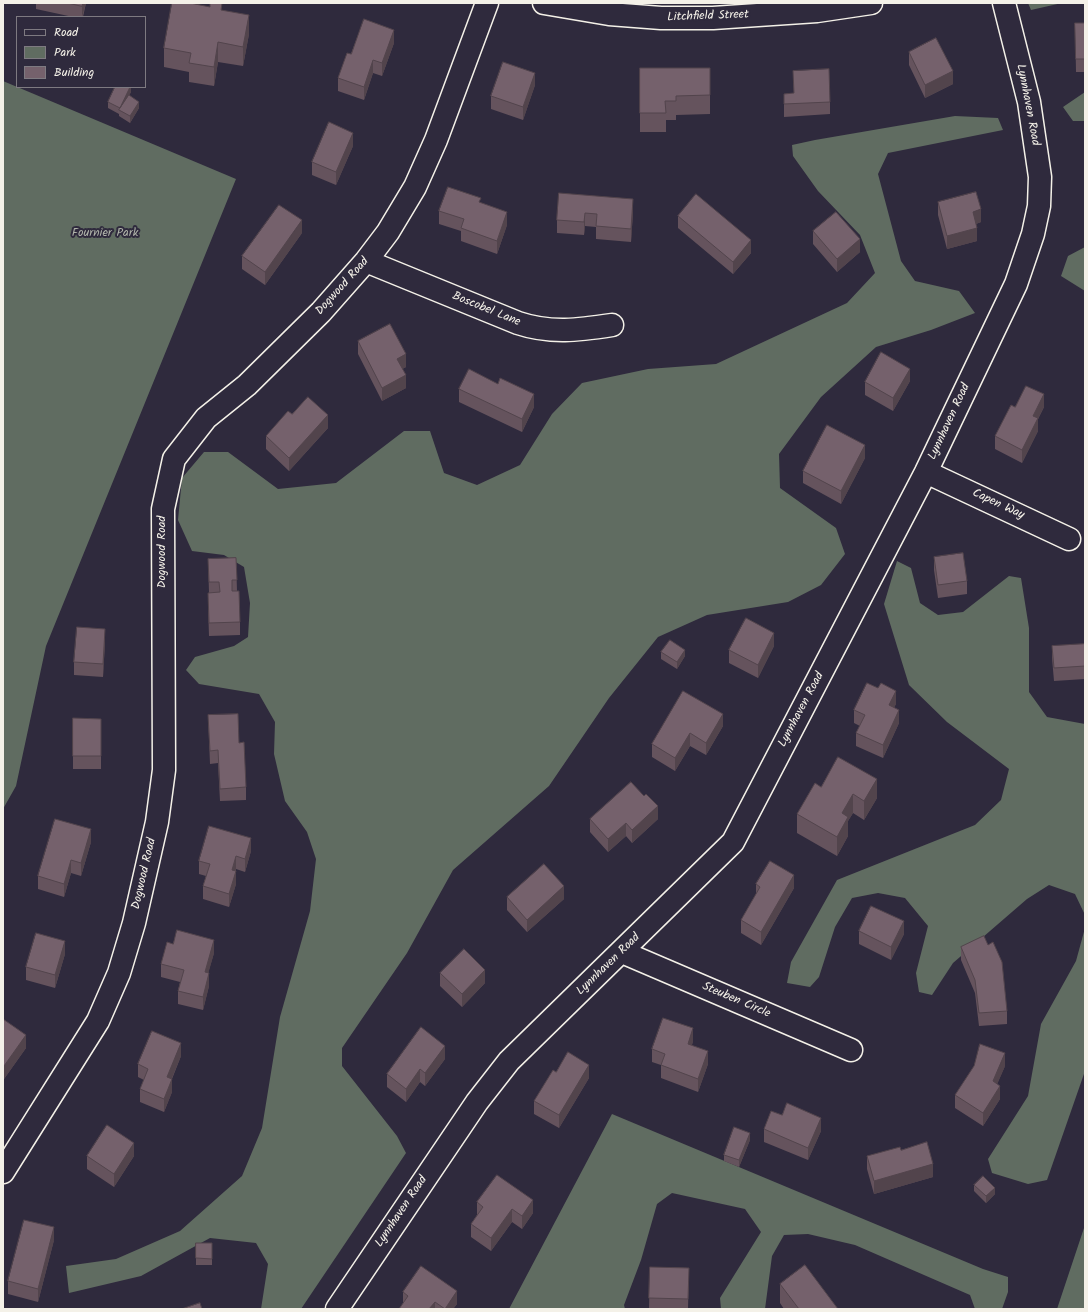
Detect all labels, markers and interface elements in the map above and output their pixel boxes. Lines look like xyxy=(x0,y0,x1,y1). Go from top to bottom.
street label: Litchfield Street xyxy=(667,8,749,26)
legend xyxy=(16,16,146,88)
text: Road xyxy=(54,23,78,42)
text: Park xyxy=(54,43,76,62)
text: Building xyxy=(54,63,94,82)
street label: Lynnhaven Road xyxy=(1012,63,1042,147)
park label: Fournier Park xyxy=(72,227,138,241)
street label: Dogwood Road xyxy=(313,255,373,319)
street label: Boscobel Lane xyxy=(450,290,522,330)
street label: Lynnhaven Road xyxy=(926,381,974,463)
street label: Capen Way xyxy=(970,487,1026,523)
street label: Dogwood Road xyxy=(156,516,170,588)
street label: Lynnhaven Road xyxy=(776,670,828,750)
street label: Dogwood Road xyxy=(130,837,160,911)
street label: Lynnhaven Road xyxy=(574,931,644,999)
street label: Steuben Circle xyxy=(700,980,772,1022)
street label: Lynnhaven Road xyxy=(373,1174,431,1250)

